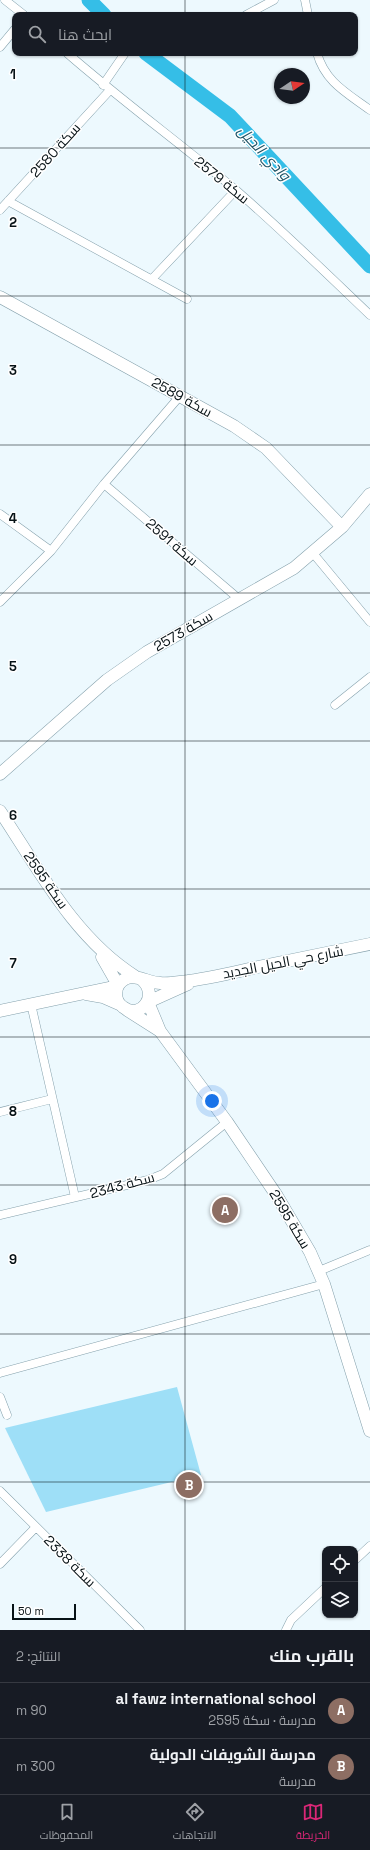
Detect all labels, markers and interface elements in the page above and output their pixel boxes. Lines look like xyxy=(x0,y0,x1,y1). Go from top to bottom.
search box xyxy=(12,12,358,56)
icon: search xyxy=(26,23,48,45)
text: ابحث هنا xyxy=(58,25,112,44)
text: 1 xyxy=(10,66,16,83)
north arrow xyxy=(274,68,310,104)
street label: سكة 2580 xyxy=(26,119,84,181)
water label: وادي الحيل xyxy=(232,121,295,187)
street label: سكة 2579 xyxy=(191,152,253,208)
text: 2 xyxy=(9,214,17,231)
text: 3 xyxy=(9,362,17,379)
street label: سكة 2589 xyxy=(149,373,215,421)
text: 4 xyxy=(9,510,17,527)
street label: سكة 2591 xyxy=(142,514,202,570)
street label: سكة 2573 xyxy=(150,607,216,655)
text: 5 xyxy=(9,658,17,675)
text: 6 xyxy=(9,807,17,824)
street label: سكة 2595 xyxy=(20,848,72,912)
street label: شارع حي الحيل الجديد xyxy=(221,941,346,985)
text: 7 xyxy=(9,955,17,972)
your location xyxy=(202,1091,222,1111)
text: 8 xyxy=(9,1103,17,1120)
street label: سكة 2343 xyxy=(88,1168,156,1202)
street label: سكة 2595 xyxy=(265,1186,315,1252)
pin: A xyxy=(212,1195,238,1225)
text: 9 xyxy=(9,1251,17,1268)
pin: B xyxy=(176,1470,202,1500)
street label: سكة 2338 xyxy=(40,1531,100,1591)
map controls xyxy=(322,1546,358,1618)
button: locate xyxy=(322,1546,358,1582)
button: layers xyxy=(322,1582,358,1618)
scale bar xyxy=(12,1602,76,1621)
text: 50 m xyxy=(18,1604,44,1618)
text: بالقرب منك xyxy=(269,1645,354,1667)
text: النتائج: 2 xyxy=(16,1648,61,1665)
text: al fawz international school xyxy=(116,1689,316,1708)
text: 90 m xyxy=(16,1702,47,1719)
text: A xyxy=(337,1702,345,1719)
text: مدرسة · سكة 2595 xyxy=(208,1712,316,1729)
text: مدرسة الشويفات الدولية xyxy=(150,1745,316,1764)
text: 300 m xyxy=(16,1758,55,1775)
text: B xyxy=(337,1758,345,1775)
text: مدرسة xyxy=(279,1773,316,1790)
tab: المحفوظات xyxy=(40,1801,93,1845)
tab: الاتجاهات xyxy=(173,1801,216,1845)
tab: الخريطة xyxy=(296,1801,330,1845)

